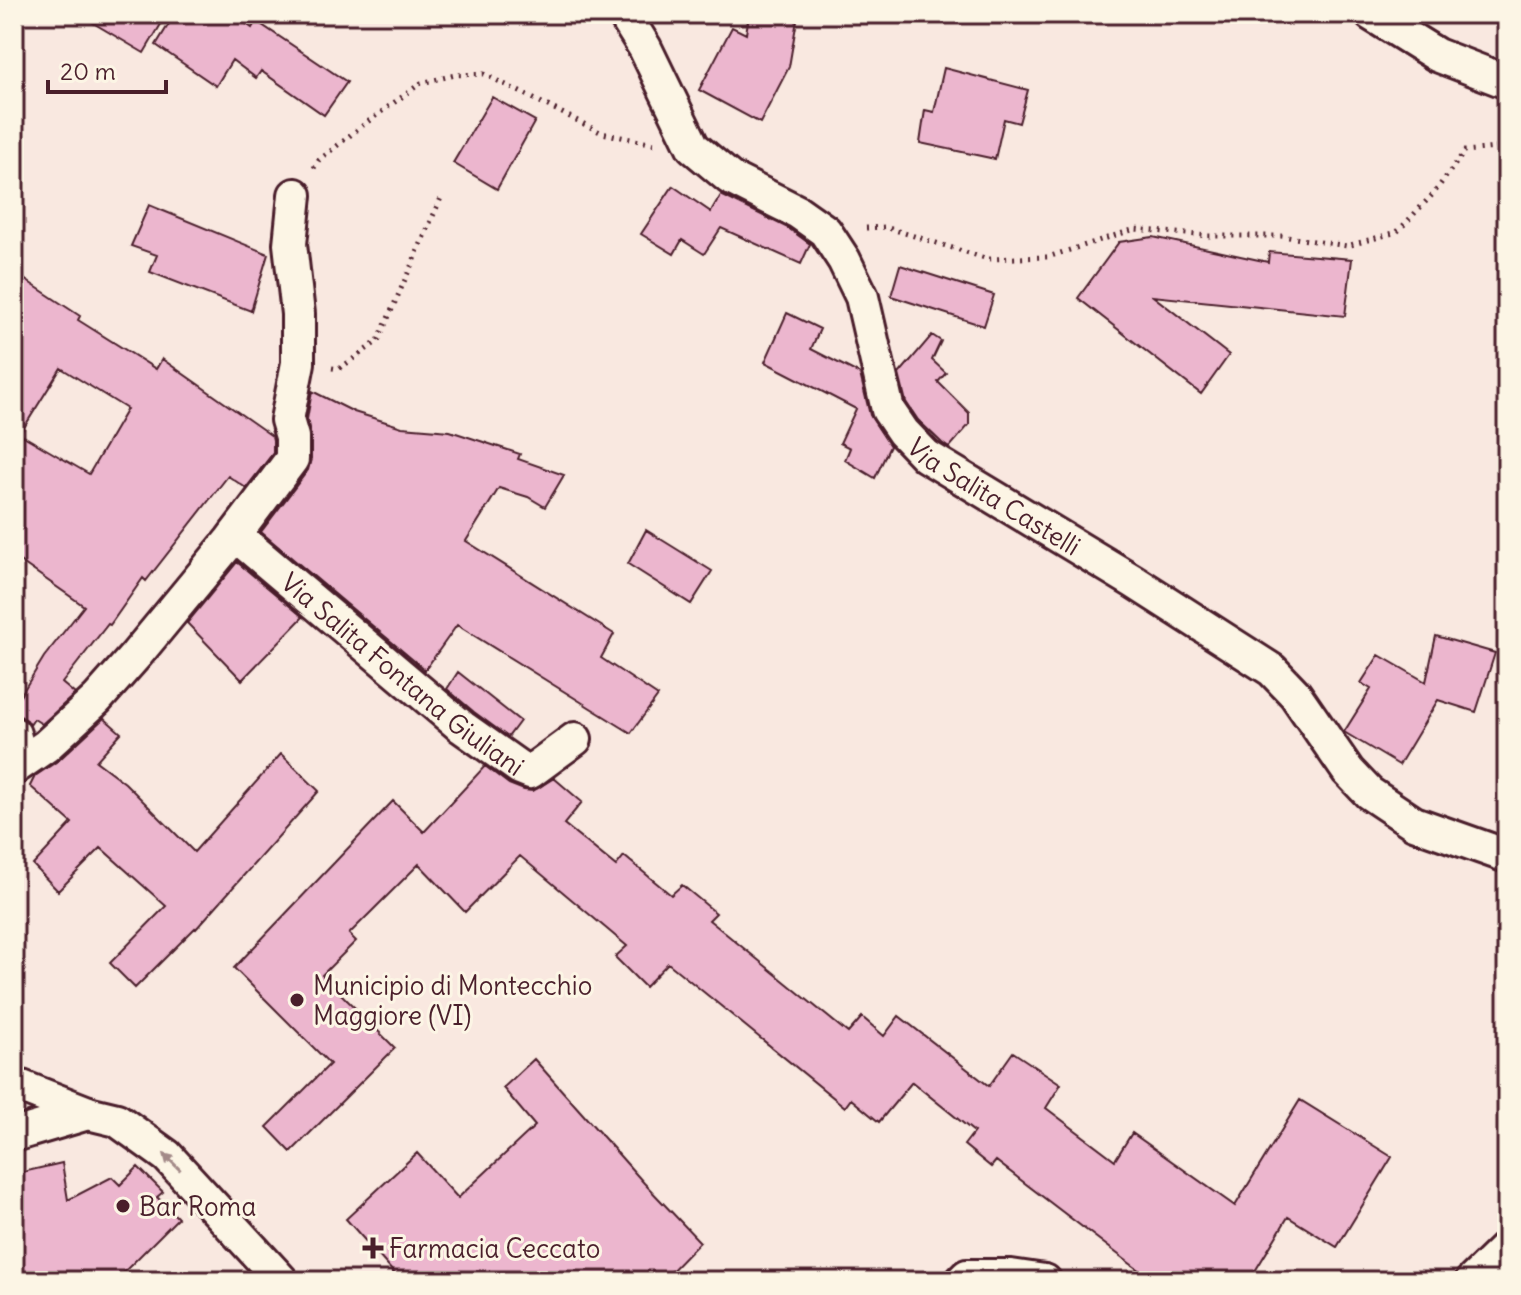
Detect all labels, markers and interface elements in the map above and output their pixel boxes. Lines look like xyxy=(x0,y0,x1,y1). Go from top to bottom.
scale bar xyxy=(48,44,166,94)
text: 20 m xyxy=(60,56,116,86)
street label: Via Salita Castelli xyxy=(900,430,1087,562)
street label: Via Salita Fontana Giuliani xyxy=(275,565,531,782)
place label: Municipio di Montecchio Maggiore (VI) xyxy=(313,969,592,1032)
marker: Municipio di Montecchio Maggiore (VI) xyxy=(288,991,306,1009)
one-way arrow xyxy=(163,1154,182,1172)
place label: Bar Roma xyxy=(139,1190,256,1223)
marker: Bar Roma xyxy=(114,1197,132,1215)
place label: Farmacia Ceccato xyxy=(389,1232,600,1265)
marker: Farmacia Ceccato xyxy=(364,1239,382,1257)

